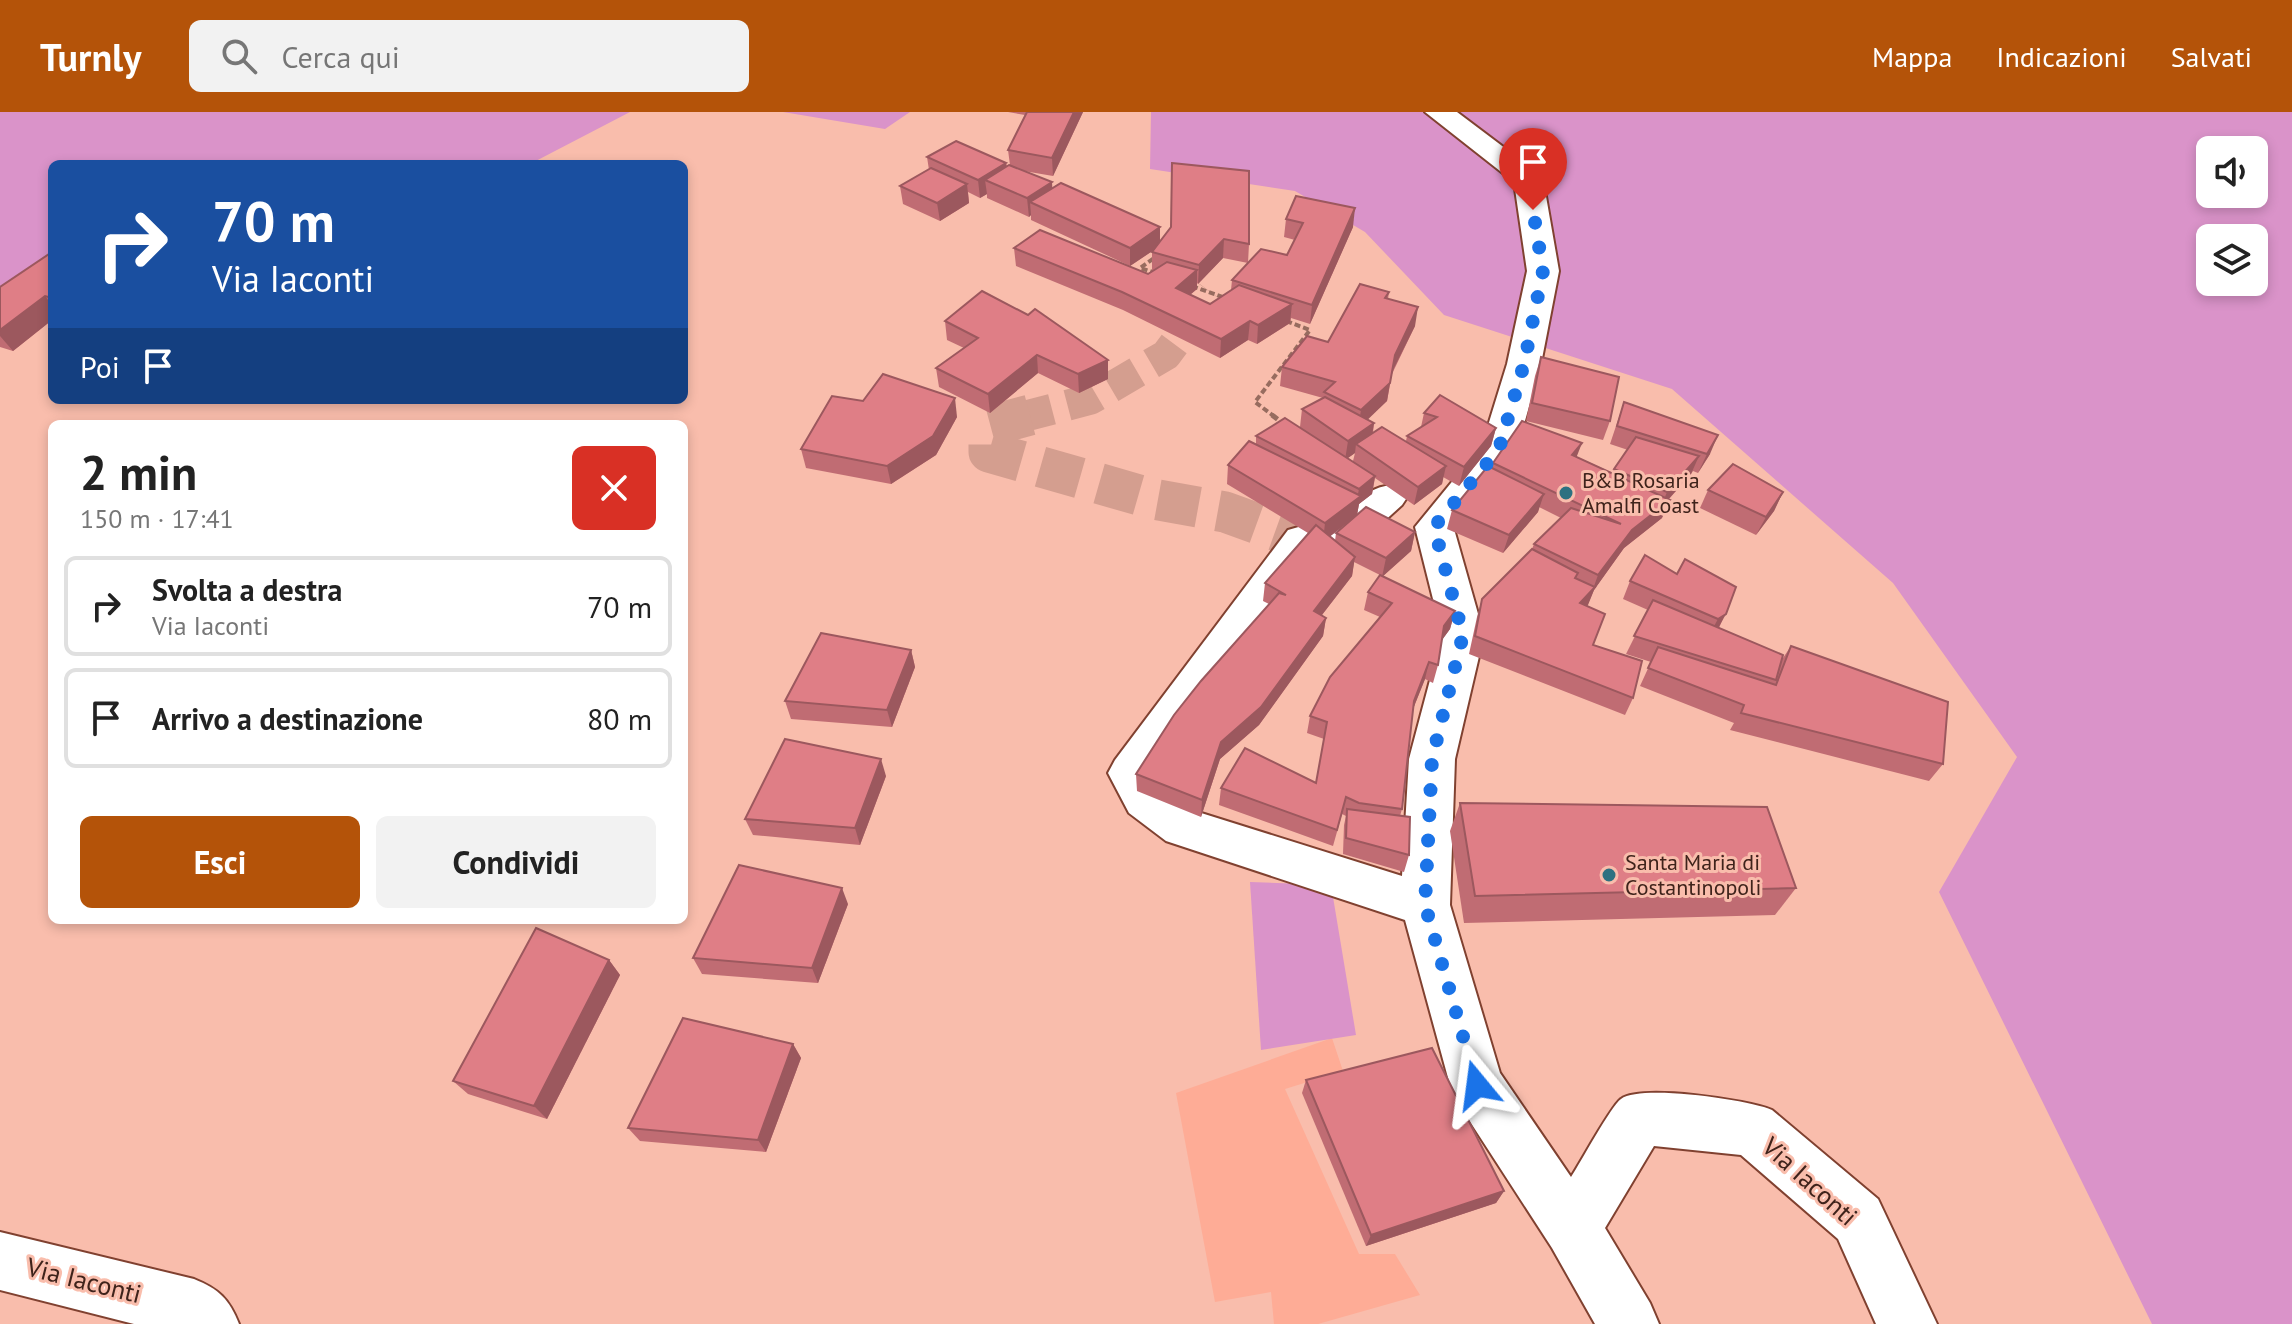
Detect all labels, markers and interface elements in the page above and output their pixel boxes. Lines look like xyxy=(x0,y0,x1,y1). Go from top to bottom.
search box xyxy=(189,20,749,92)
text: Turnly xyxy=(40,32,141,81)
icon: search xyxy=(217,34,261,78)
text: Cerca qui xyxy=(281,37,400,76)
text: Mappa xyxy=(1872,38,1952,75)
text: Indicazioni xyxy=(1996,38,2127,75)
text: Salvati xyxy=(2171,38,2252,75)
pin xyxy=(1499,128,1567,210)
map controls xyxy=(2196,136,2268,296)
button: sound xyxy=(2196,136,2268,208)
icon: arrive xyxy=(1511,140,1555,184)
text: 70 m xyxy=(212,185,335,257)
icon: right xyxy=(80,192,184,296)
button: layers xyxy=(2196,224,2268,296)
text: Via Iaconti xyxy=(212,255,374,302)
icon: arrive xyxy=(136,344,180,388)
text: Poi xyxy=(80,347,120,386)
text: 2 min xyxy=(80,441,197,503)
button: close xyxy=(572,446,656,530)
place label: B&B Rosaria Amalfi Coast xyxy=(1582,466,1700,519)
marker: B&B Rosaria Amalfi Coast xyxy=(1557,484,1575,502)
text: 150 m · 17:41 xyxy=(80,502,234,535)
text: Svolta a destra xyxy=(152,570,342,609)
icon: right xyxy=(84,584,128,628)
text: 70 m xyxy=(587,587,652,626)
text: Via Iaconti xyxy=(152,609,269,642)
icon: arrive xyxy=(84,696,128,740)
text: Arrivo a destinazione xyxy=(152,699,423,738)
text: 80 m xyxy=(587,699,652,738)
button: Esci xyxy=(80,816,360,908)
button: Condividi xyxy=(376,816,656,908)
place label: Santa Maria di Costantinopoli xyxy=(1625,848,1761,901)
marker: Santa Maria di Costantinopoli xyxy=(1600,866,1618,884)
position arrow xyxy=(1435,1043,1519,1127)
street label: Via Iaconti xyxy=(1755,1129,1865,1232)
street label: Via Iaconti xyxy=(22,1250,145,1310)

